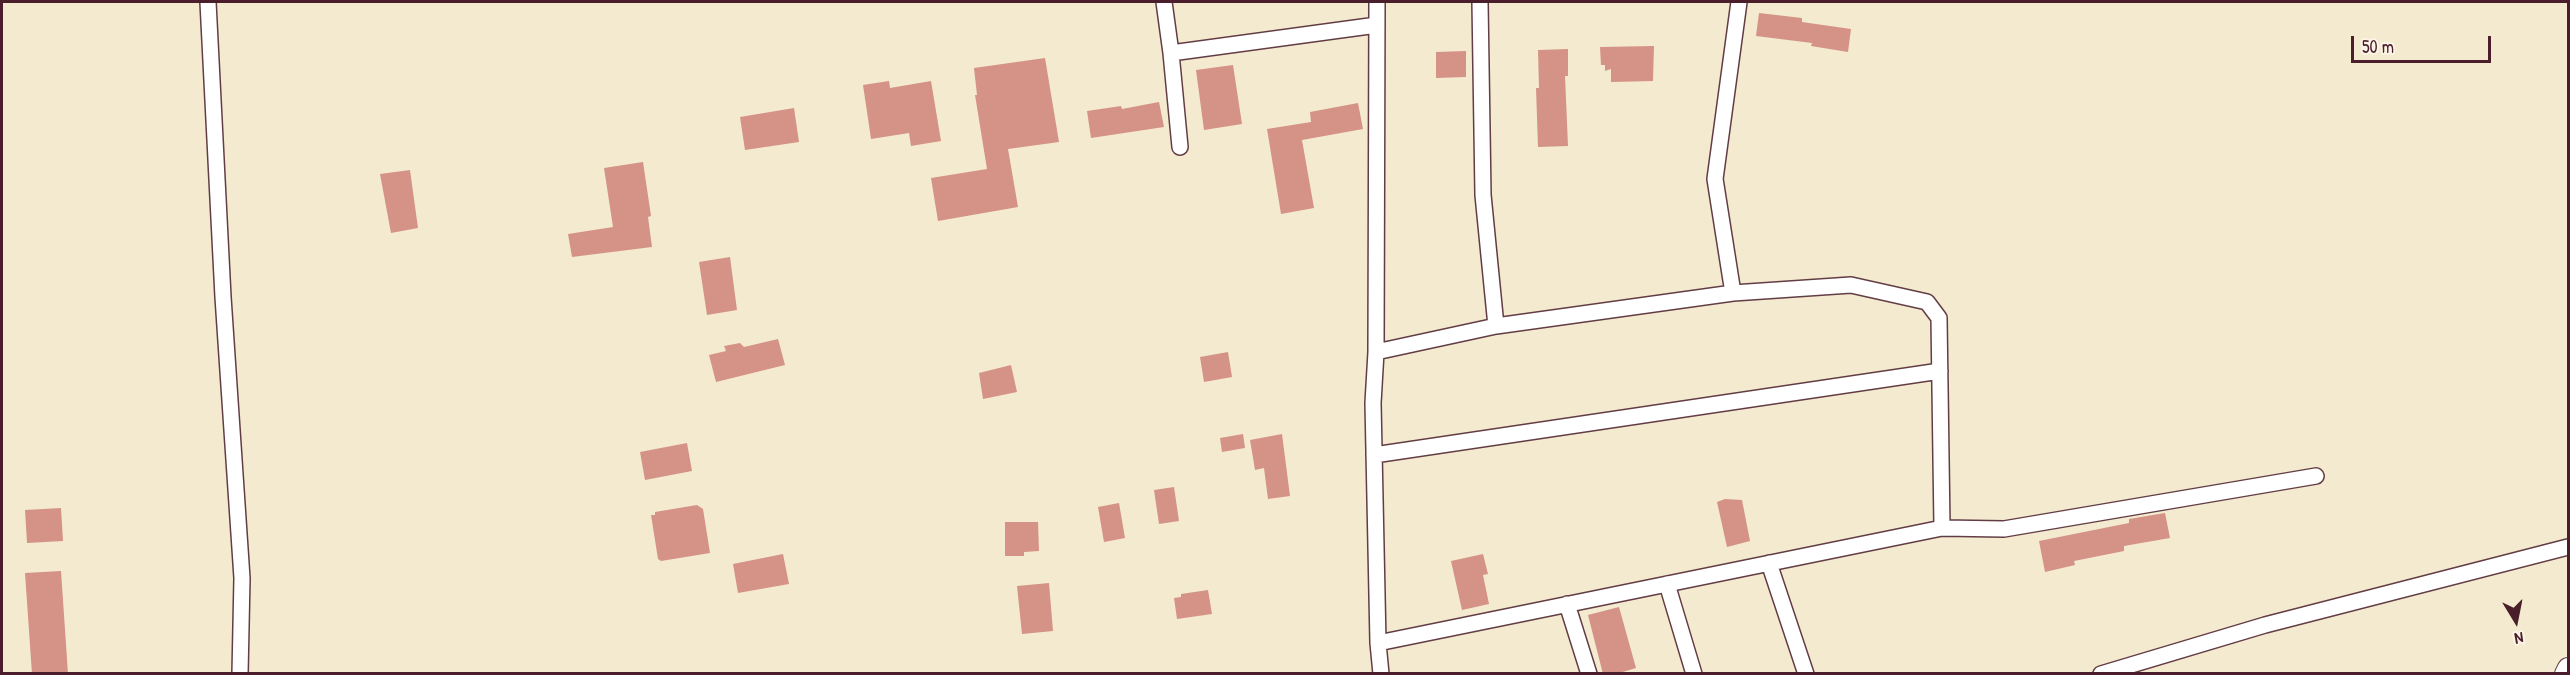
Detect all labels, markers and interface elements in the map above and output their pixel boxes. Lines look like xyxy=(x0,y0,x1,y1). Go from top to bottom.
scale bar xyxy=(2354,24,2494,62)
text: 50 m xyxy=(2362,34,2394,59)
north arrow xyxy=(2486,591,2546,651)
text: N xyxy=(2513,627,2525,650)

